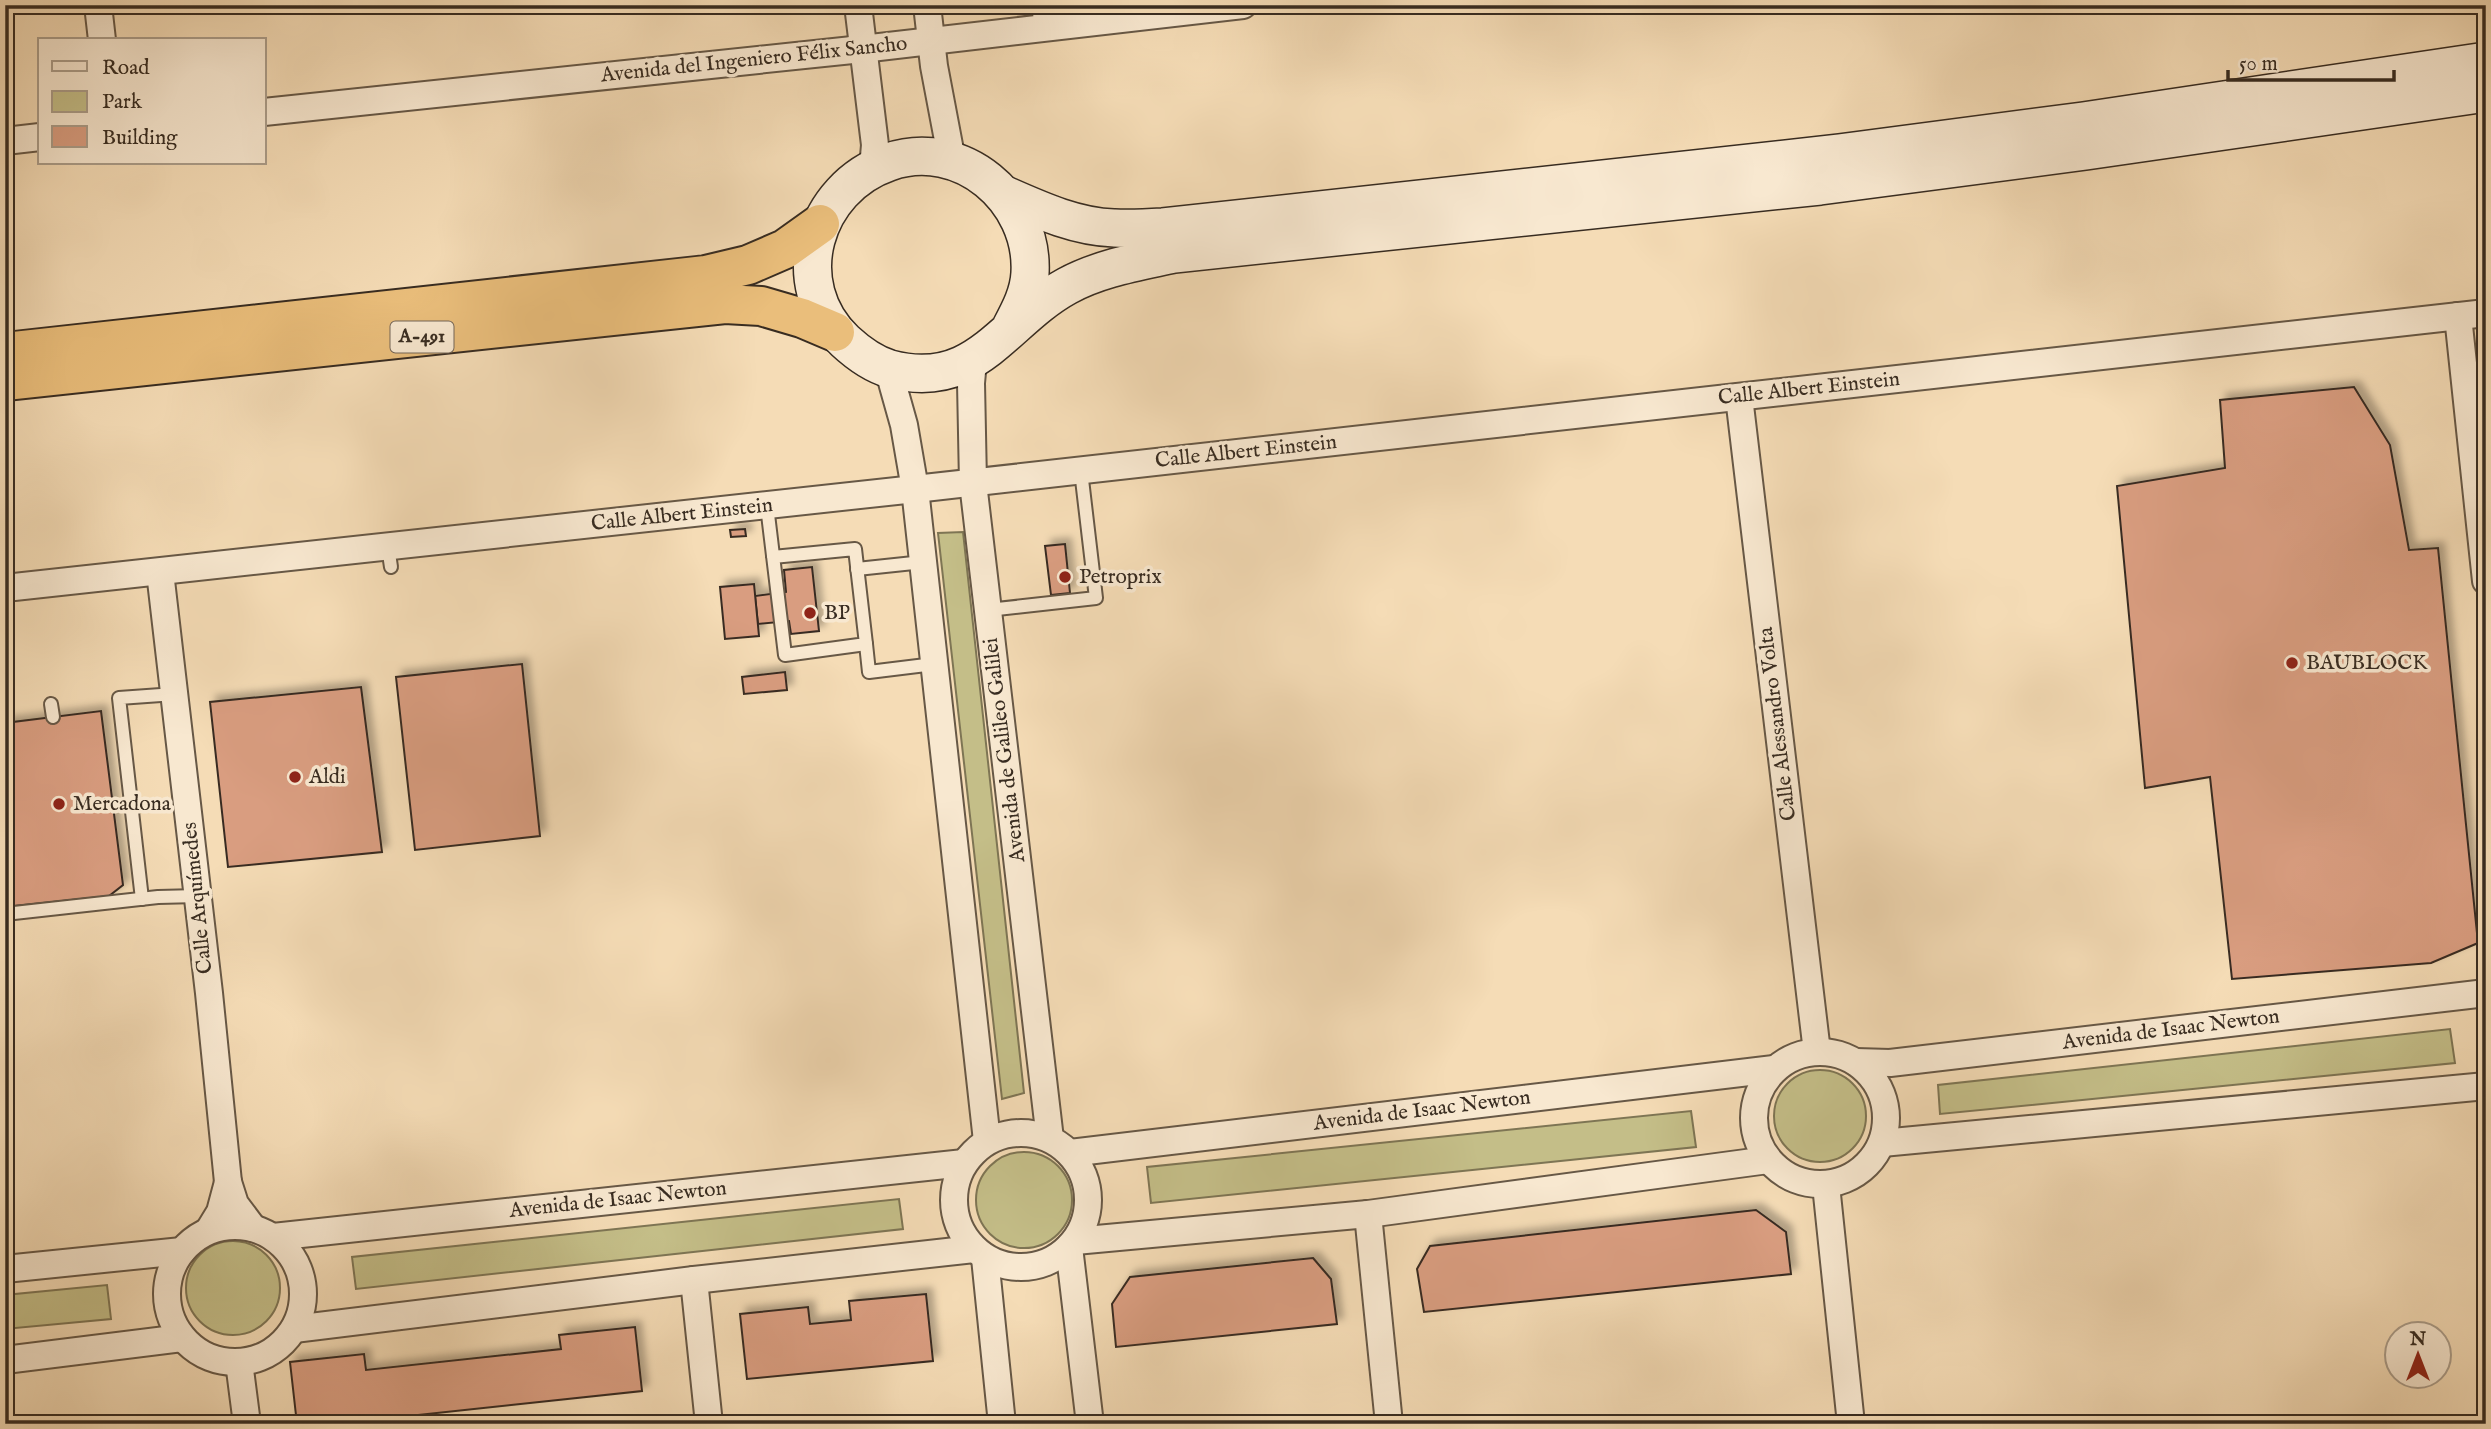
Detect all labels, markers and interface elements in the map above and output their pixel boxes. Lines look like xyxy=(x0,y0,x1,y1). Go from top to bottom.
street label: Avenida del Ingeniero Félix Sancho xyxy=(598,30,909,90)
legend xyxy=(38,38,266,164)
scale bar xyxy=(2228,38,2395,82)
text: 50 m xyxy=(2239,51,2278,78)
text: Road xyxy=(102,55,150,82)
text: Park xyxy=(102,89,143,116)
text: Building xyxy=(102,125,178,152)
road number: A-491 xyxy=(390,322,453,352)
street label: Calle Albert Einstein xyxy=(1717,366,1901,412)
street label: Calle Albert Einstein xyxy=(1154,429,1338,475)
street label: Calle Albert Einstein xyxy=(590,492,774,538)
place label: Petroprix xyxy=(1079,564,1162,591)
marker: Petroprix xyxy=(1057,569,1073,585)
place label: BP xyxy=(824,600,850,627)
marker: BP xyxy=(802,605,818,621)
street label: Calle Alessandro Volta xyxy=(1753,625,1803,822)
street label: Avenida de Galileo Galilei xyxy=(978,636,1032,865)
place label: BAUBLOCK xyxy=(2306,650,2428,677)
marker: BAUBLOCK xyxy=(2284,655,2300,671)
place label: Aldi xyxy=(308,764,346,791)
marker: Aldi xyxy=(287,769,303,785)
place label: Mercadona xyxy=(73,791,172,818)
marker: Mercadona xyxy=(51,796,67,812)
street label: Calle Arquímedes xyxy=(177,821,219,975)
street label: Avenida de Isaac Newton xyxy=(2060,1003,2281,1057)
street label: Avenida de Isaac Newton xyxy=(1311,1084,1532,1138)
street label: Avenida de Isaac Newton xyxy=(507,1175,728,1225)
north arrow xyxy=(2382,1320,2452,1390)
text: N xyxy=(2409,1328,2427,1352)

